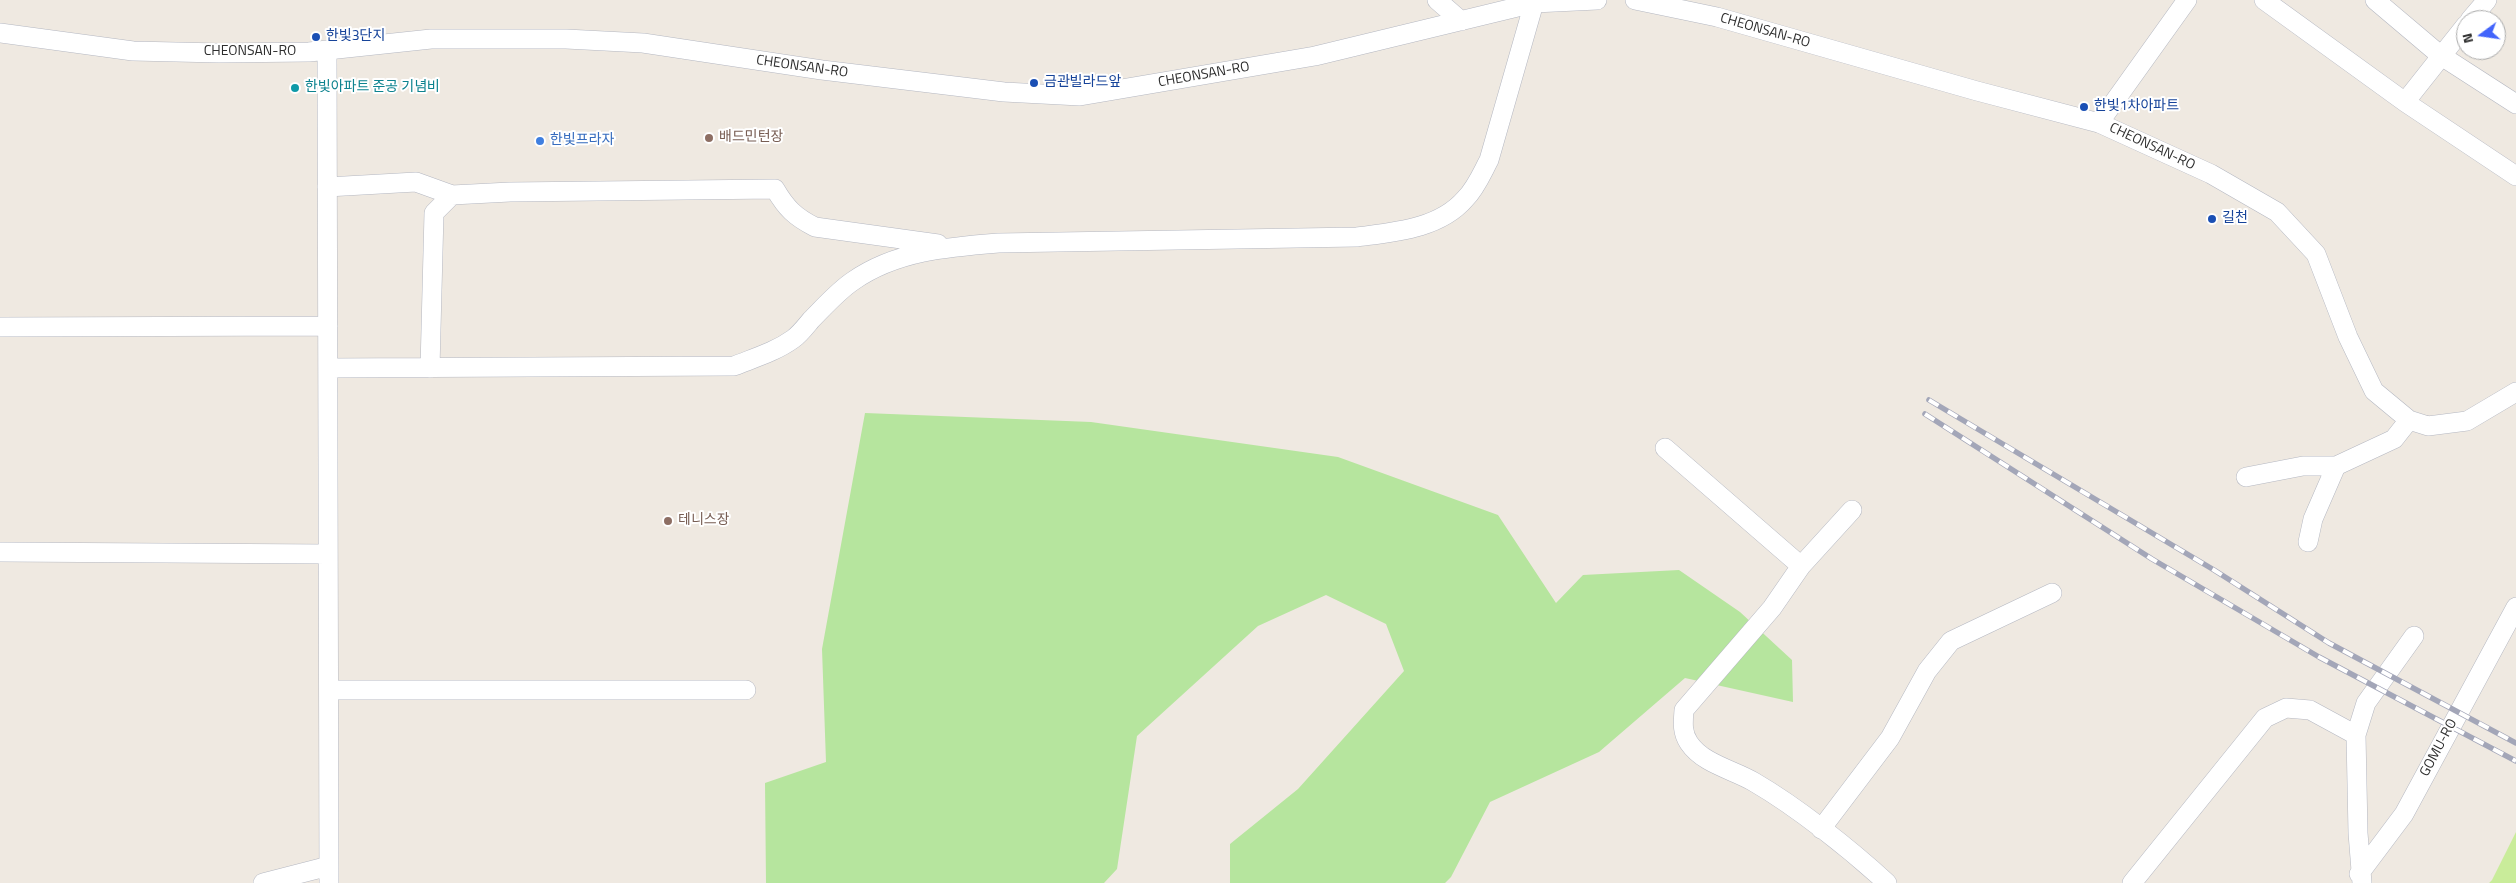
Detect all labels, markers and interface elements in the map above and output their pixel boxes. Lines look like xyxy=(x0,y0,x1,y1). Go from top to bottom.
street label: CHEONSAN-RO xyxy=(1718,10,1812,52)
north arrow xyxy=(2456,10,2506,60)
place label: 한빛3단지 xyxy=(326,29,385,45)
marker: 한빛3단지 xyxy=(310,31,322,43)
text: N xyxy=(2456,31,2478,46)
street label: CHEONSAN-RO xyxy=(204,44,296,60)
street label: CHEONSAN-RO xyxy=(755,52,849,82)
street label: CHEONSAN-RO xyxy=(1157,59,1251,91)
place label: 금관빌라드앞 xyxy=(1044,75,1121,91)
marker: 금관빌라드앞 xyxy=(1028,77,1040,89)
place label: 한빛아파트 준공 기념비 xyxy=(305,80,440,96)
marker: 한빛아파트 준공 기념비 xyxy=(289,82,301,94)
place label: 한빛1차아파트 xyxy=(2094,99,2179,115)
marker: 한빛1차아파트 xyxy=(2078,101,2090,113)
street label: CHEONSAN-RO xyxy=(2106,120,2198,174)
place label: 배드민턴장 xyxy=(719,130,783,146)
marker: 배드민턴장 xyxy=(703,132,715,144)
place label: 한빛프라자 xyxy=(550,133,614,149)
marker: 한빛프라자 xyxy=(534,135,546,147)
place label: 길천 xyxy=(2222,211,2248,227)
marker: 길천 xyxy=(2206,213,2218,225)
place label: 테니스장 xyxy=(678,513,730,529)
marker: 테니스장 xyxy=(662,515,674,527)
street label: GOMU-RO xyxy=(2417,716,2461,780)

